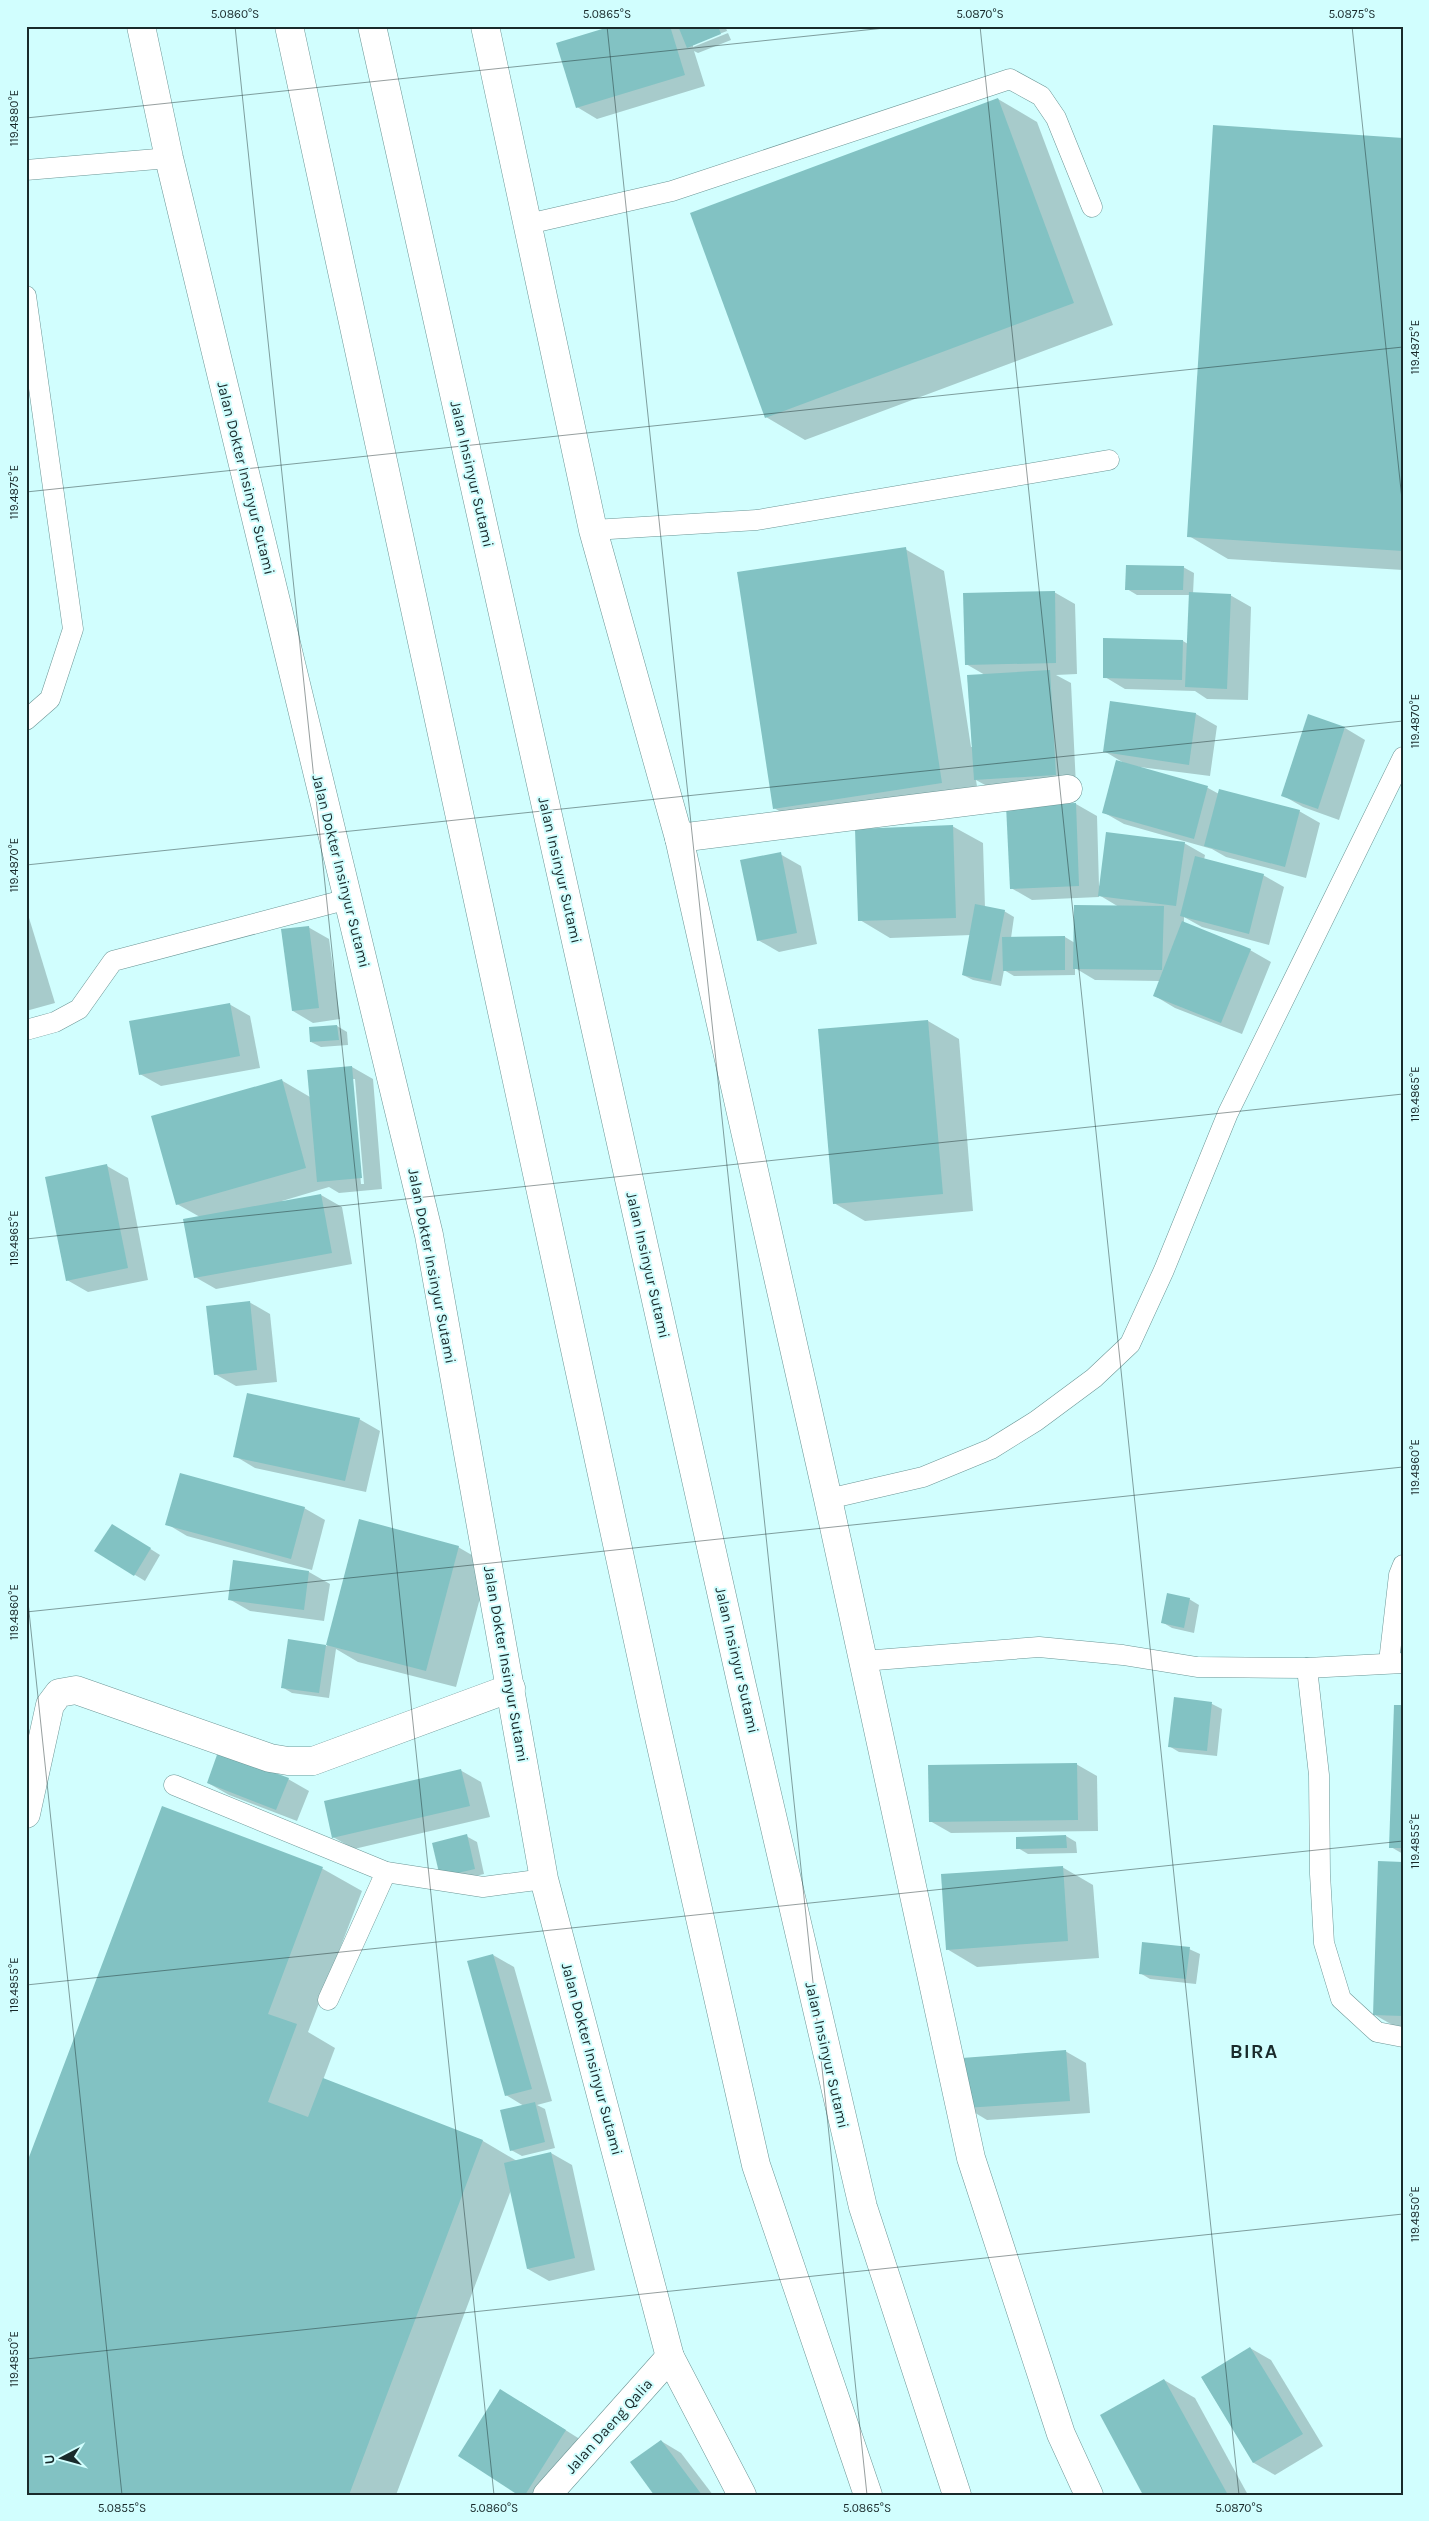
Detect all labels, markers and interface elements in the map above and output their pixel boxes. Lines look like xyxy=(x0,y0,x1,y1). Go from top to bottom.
text: 5.0860°S xyxy=(211,7,259,21)
text: 5.0865°S xyxy=(583,7,631,21)
text: 5.0870°S xyxy=(956,7,1004,21)
text: 5.0875°S xyxy=(1328,7,1376,21)
text: 119.4880°E xyxy=(7,90,21,146)
text: 119.4875°E xyxy=(1408,320,1422,374)
street label: Jalan Dokter Insinyur Sutami xyxy=(213,380,279,576)
street label: Jalan Insinyur Sutami xyxy=(446,399,498,549)
text: 119.4875°E xyxy=(7,465,21,519)
text: 119.4870°E xyxy=(1408,694,1422,748)
street label: Jalan Dokter Insinyur Sutami xyxy=(308,773,374,969)
street label: Jalan Insinyur Sutami xyxy=(534,795,586,945)
text: 119.4870°E xyxy=(7,838,21,892)
text: 119.4865°E xyxy=(1408,1066,1422,1122)
street label: Jalan Dokter Insinyur Sutami xyxy=(404,1167,460,1365)
street label: Jalan Insinyur Sutami xyxy=(622,1190,674,1340)
text: 119.4865°E xyxy=(7,1210,21,1266)
text: 119.4860°E xyxy=(1408,1439,1422,1495)
street label: Jalan Dokter Insinyur Sutami xyxy=(480,1565,532,1763)
text: 119.4860°E xyxy=(7,1584,21,1640)
street label: Jalan Insinyur Sutami xyxy=(711,1585,763,1735)
text: 119.4855°E xyxy=(1408,1813,1422,1869)
text: 119.4855°E xyxy=(7,1957,21,2013)
street label: Jalan Dokter Insinyur Sutami xyxy=(558,1961,626,2157)
street label: Jalan Insinyur Sutami xyxy=(801,1980,853,2130)
district label: BIRA xyxy=(1230,2040,1278,2063)
text: 119.4850°E xyxy=(1408,2186,1422,2242)
text: 119.4850°E xyxy=(7,2331,21,2387)
street label: Jalan Daeng Qalia xyxy=(562,2375,656,2477)
north arrow xyxy=(38,2434,88,2484)
text: U xyxy=(41,2454,59,2465)
text: 5.0855°S xyxy=(98,2501,146,2515)
text: 5.0860°S xyxy=(470,2501,518,2515)
text: 5.0865°S xyxy=(843,2501,891,2515)
text: 5.0870°S xyxy=(1215,2501,1263,2515)

